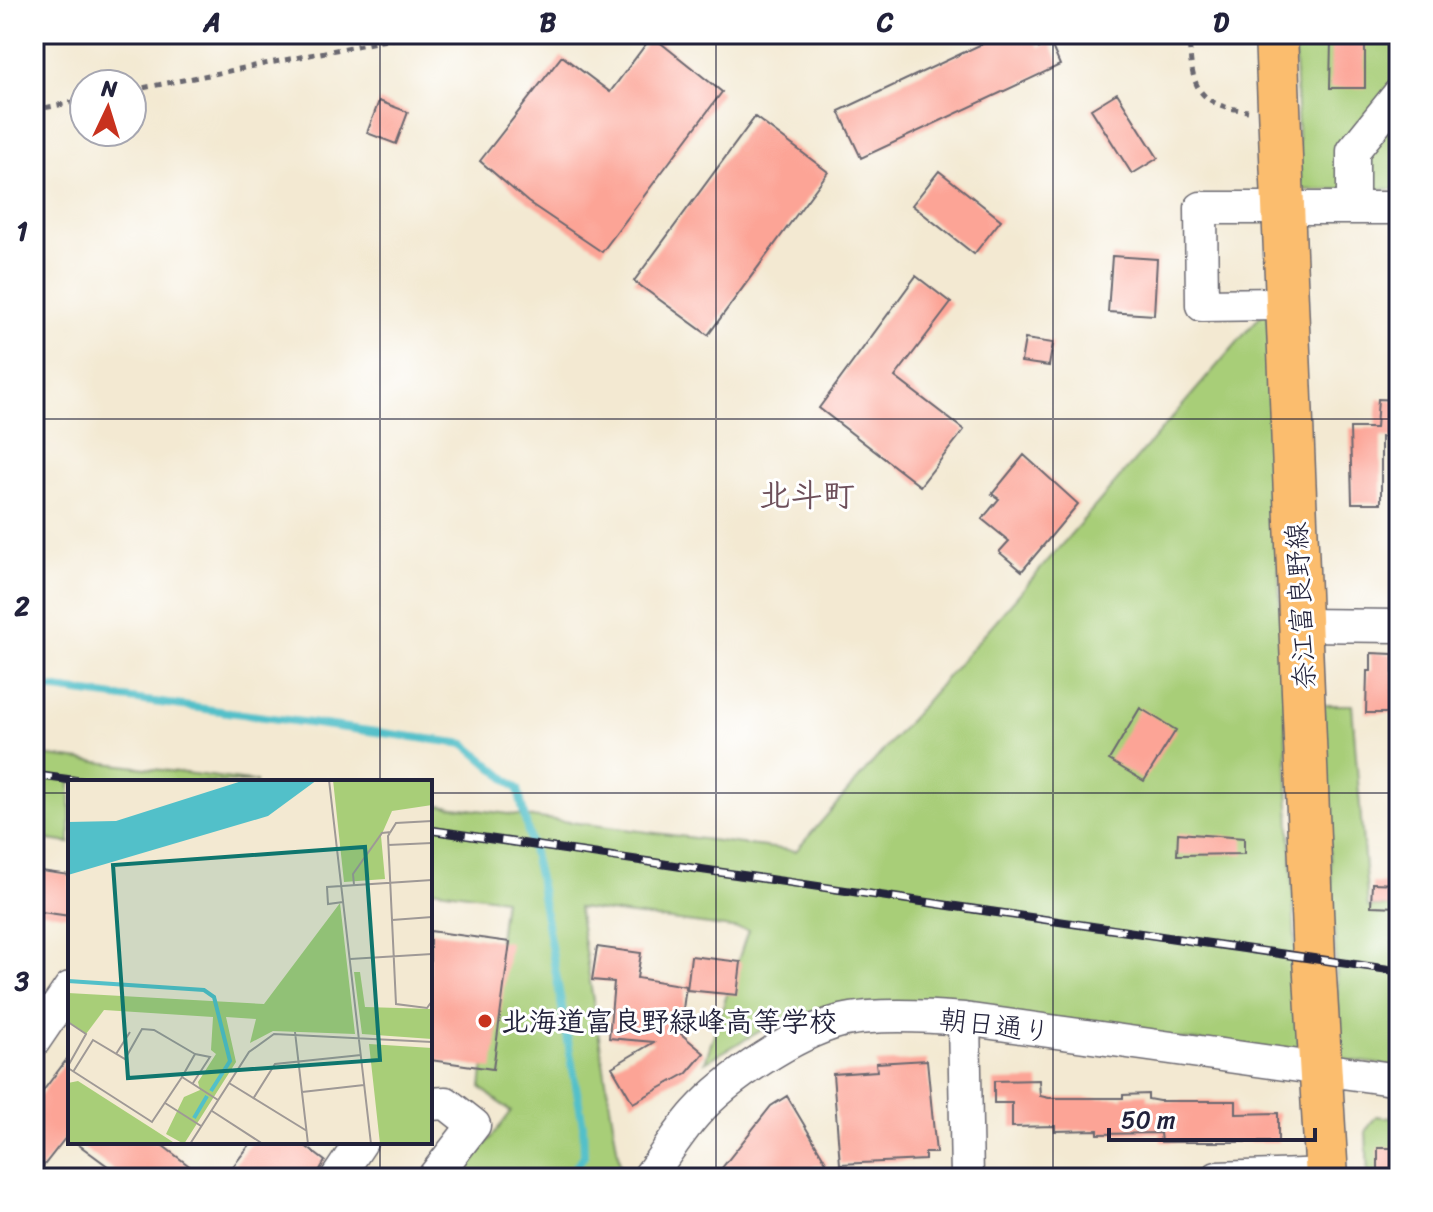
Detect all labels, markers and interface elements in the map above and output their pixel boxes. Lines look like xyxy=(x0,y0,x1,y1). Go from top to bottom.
text: A xyxy=(202,0,221,45)
text: B xyxy=(540,0,557,45)
text: C xyxy=(876,0,894,45)
text: D xyxy=(1213,0,1229,45)
north arrow xyxy=(68,68,148,148)
text: N xyxy=(99,68,119,109)
text: 1 xyxy=(16,208,28,254)
district label: 北斗町 xyxy=(759,467,855,524)
street label: 奈江富良野線 xyxy=(1272,521,1329,691)
text: 2 xyxy=(13,583,30,629)
inset map xyxy=(68,780,432,1144)
text: 3 xyxy=(14,958,30,1004)
street label: 朝日通り xyxy=(936,994,1054,1057)
place label: 北海道富良野緑峰高等学校 xyxy=(501,997,837,1046)
marker: 北海道富良野緑峰高等学校 xyxy=(476,1012,494,1030)
scale bar xyxy=(1109,1092,1315,1142)
text: 50 m xyxy=(1121,1099,1176,1141)

